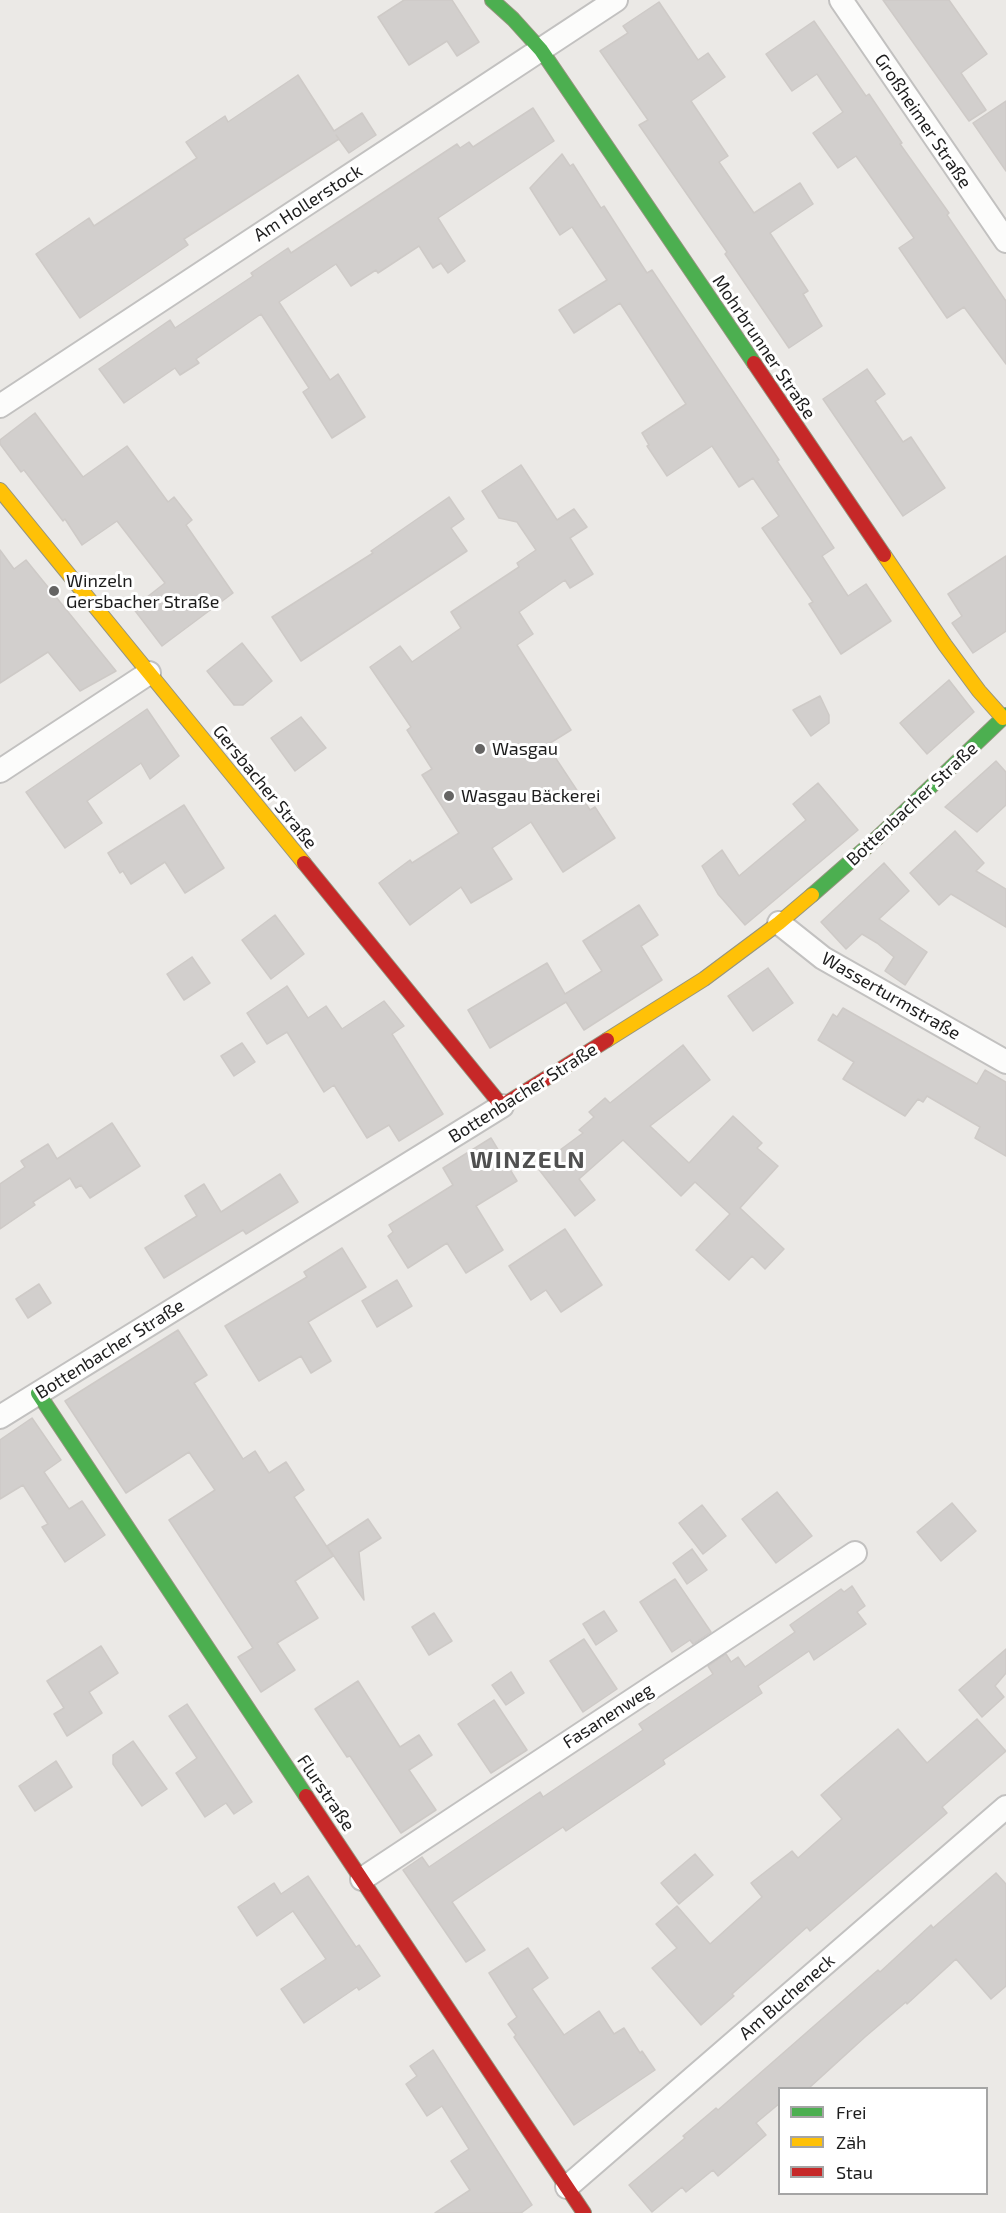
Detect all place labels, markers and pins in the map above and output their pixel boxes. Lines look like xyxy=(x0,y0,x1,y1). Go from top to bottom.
place label: Winzeln Gersbacher Straße xyxy=(66,570,219,612)
marker: Winzeln Gersbacher Straße xyxy=(47,584,61,598)
place label: Wasgau xyxy=(492,738,558,760)
marker: Wasgau xyxy=(473,742,487,756)
place label: Wasgau Bäckerei xyxy=(461,785,600,807)
marker: Wasgau Bäckerei xyxy=(442,789,456,803)

